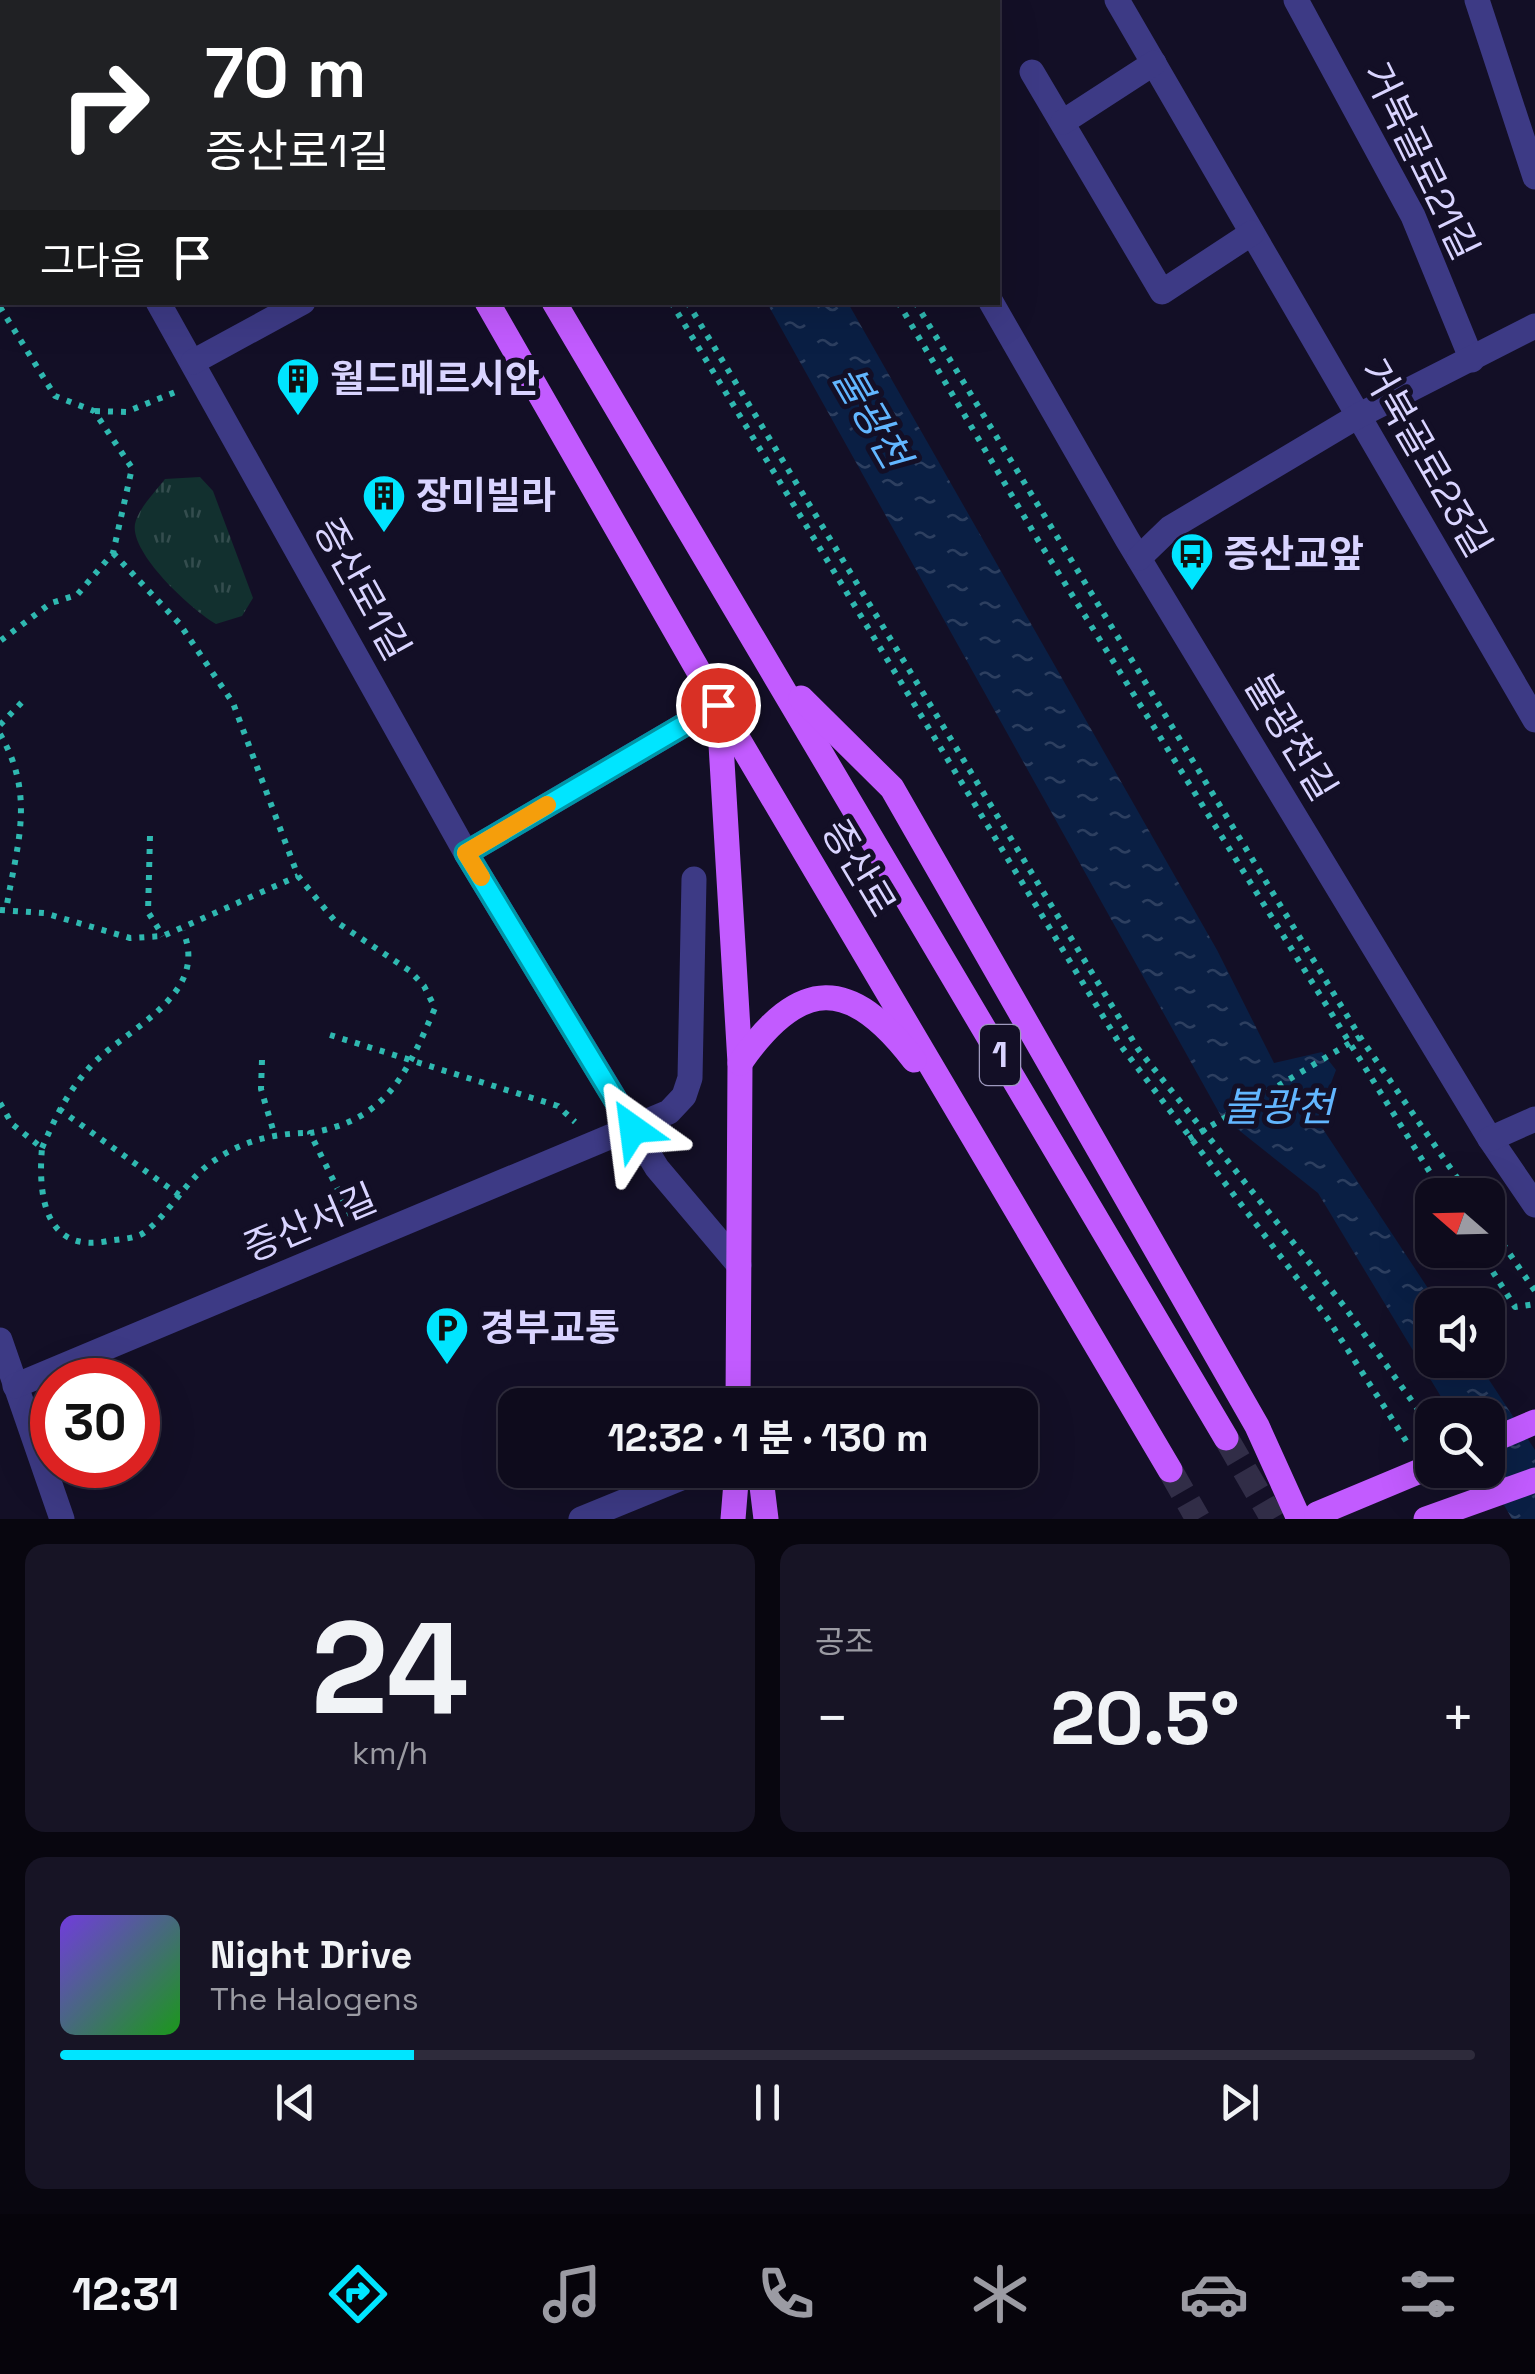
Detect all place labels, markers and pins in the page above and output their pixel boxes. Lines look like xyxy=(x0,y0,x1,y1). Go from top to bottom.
place label: 월드메르시안 xyxy=(330,355,540,403)
building icon: 월드메르시안 xyxy=(275,356,321,417)
place label: 장미빌라 xyxy=(416,472,556,520)
building icon: 장미빌라 xyxy=(361,473,407,534)
place label: 증산교앞 xyxy=(1224,530,1364,578)
bus stop icon: 증산교앞 xyxy=(1169,531,1215,592)
pin xyxy=(676,663,761,748)
place label: 경부교통 xyxy=(480,1304,620,1352)
parking icon: 경부교통 xyxy=(424,1305,470,1366)

